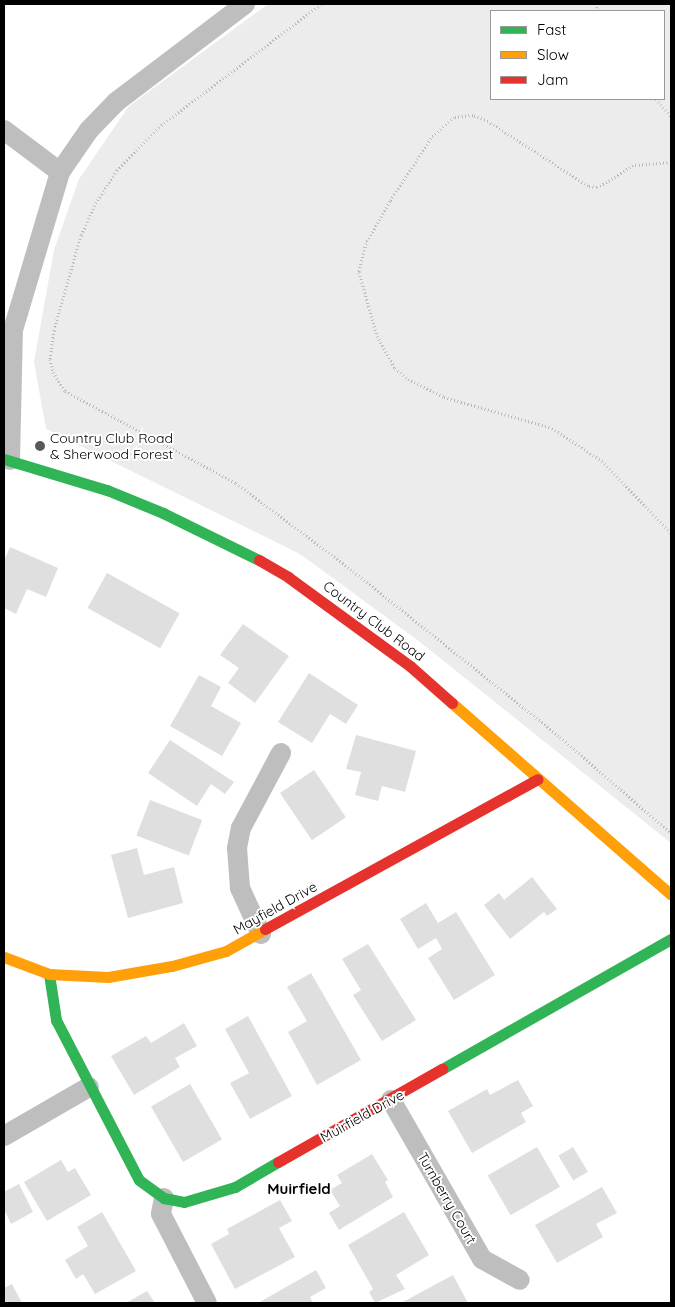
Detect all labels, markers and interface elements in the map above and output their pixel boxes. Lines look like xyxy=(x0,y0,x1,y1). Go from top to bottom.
legend xyxy=(490,10,665,100)
text: Fast xyxy=(537,20,566,39)
text: Slow xyxy=(537,45,569,64)
text: Jam xyxy=(537,70,568,89)
place label: Country Club Road & Sherwood Forest xyxy=(50,430,173,462)
marker: Country Club Road & Sherwood Forest xyxy=(34,440,46,452)
street label: Country Club Road xyxy=(320,577,428,665)
street label: Mayfield Drive xyxy=(230,878,320,938)
street label: Muirfield Drive xyxy=(317,1086,407,1146)
street label: Turnberry Court xyxy=(414,1149,480,1247)
district label: Muirfield xyxy=(267,1180,331,1198)

